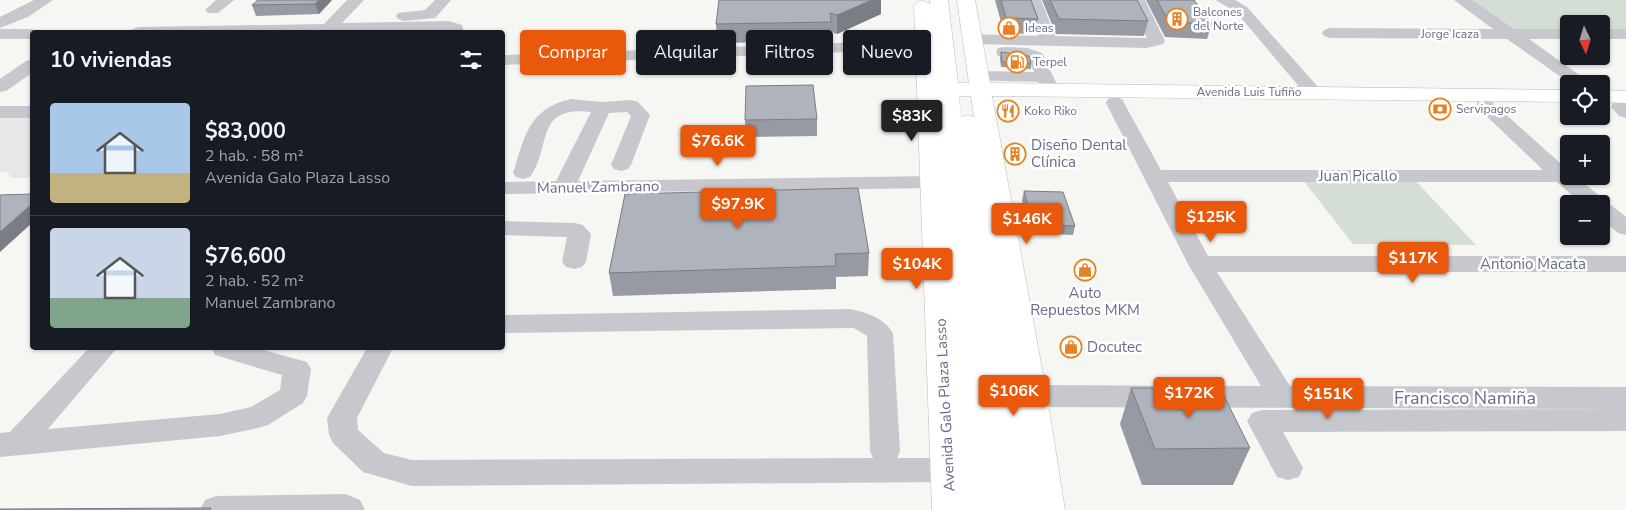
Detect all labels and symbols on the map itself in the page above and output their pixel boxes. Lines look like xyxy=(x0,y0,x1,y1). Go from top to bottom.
place label: Balcones del Norte xyxy=(1193,4,1244,34)
building icon: Balcones del Norte xyxy=(1165,7,1189,31)
north arrow xyxy=(1560,15,1610,65)
shop icon: Ideas xyxy=(997,16,1021,40)
place label: Ideas xyxy=(1025,20,1054,36)
street label: Jorge Icaza xyxy=(1420,26,1479,42)
fuel station icon: Terpel xyxy=(1005,50,1029,74)
place label: Terpel xyxy=(1033,54,1067,70)
street label: Avenida Luis Tufiño xyxy=(1197,84,1302,100)
bank icon: Servipagos xyxy=(1428,97,1452,121)
restaurant icon: Koko Riko xyxy=(996,99,1020,123)
pin: $83K xyxy=(882,100,942,142)
place label: Servipagos xyxy=(1456,101,1516,117)
place label: Koko Riko xyxy=(1024,103,1077,119)
pin: $76.6K xyxy=(677,124,759,167)
place label: Diseño Dental Clínica xyxy=(1031,135,1127,172)
building icon: Diseño Dental Clínica xyxy=(1003,142,1027,166)
street label: Juan Picallo xyxy=(1318,166,1397,186)
street label: Manuel Zambrano xyxy=(537,176,659,198)
pin: $97.9K xyxy=(697,188,779,230)
pin: $125K xyxy=(1176,200,1246,243)
pin: $146K xyxy=(992,202,1062,245)
pin: $117K xyxy=(1378,242,1448,284)
pin: $104K xyxy=(882,248,952,290)
street label: Antonio Macata xyxy=(1480,254,1586,274)
shop icon: Auto Repuestos MKM xyxy=(1073,258,1097,282)
place label: Auto Repuestos MKM xyxy=(1030,283,1140,320)
street label: Avenida Galo Plaza Lasso xyxy=(930,318,960,492)
shop icon: Docutec xyxy=(1059,335,1083,359)
place label: Docutec xyxy=(1087,337,1142,357)
pin: $106K xyxy=(979,374,1049,417)
pin: $172K xyxy=(1154,376,1224,419)
pin: $151K xyxy=(1293,378,1363,420)
street label: Francisco Namiña xyxy=(1394,386,1536,410)

